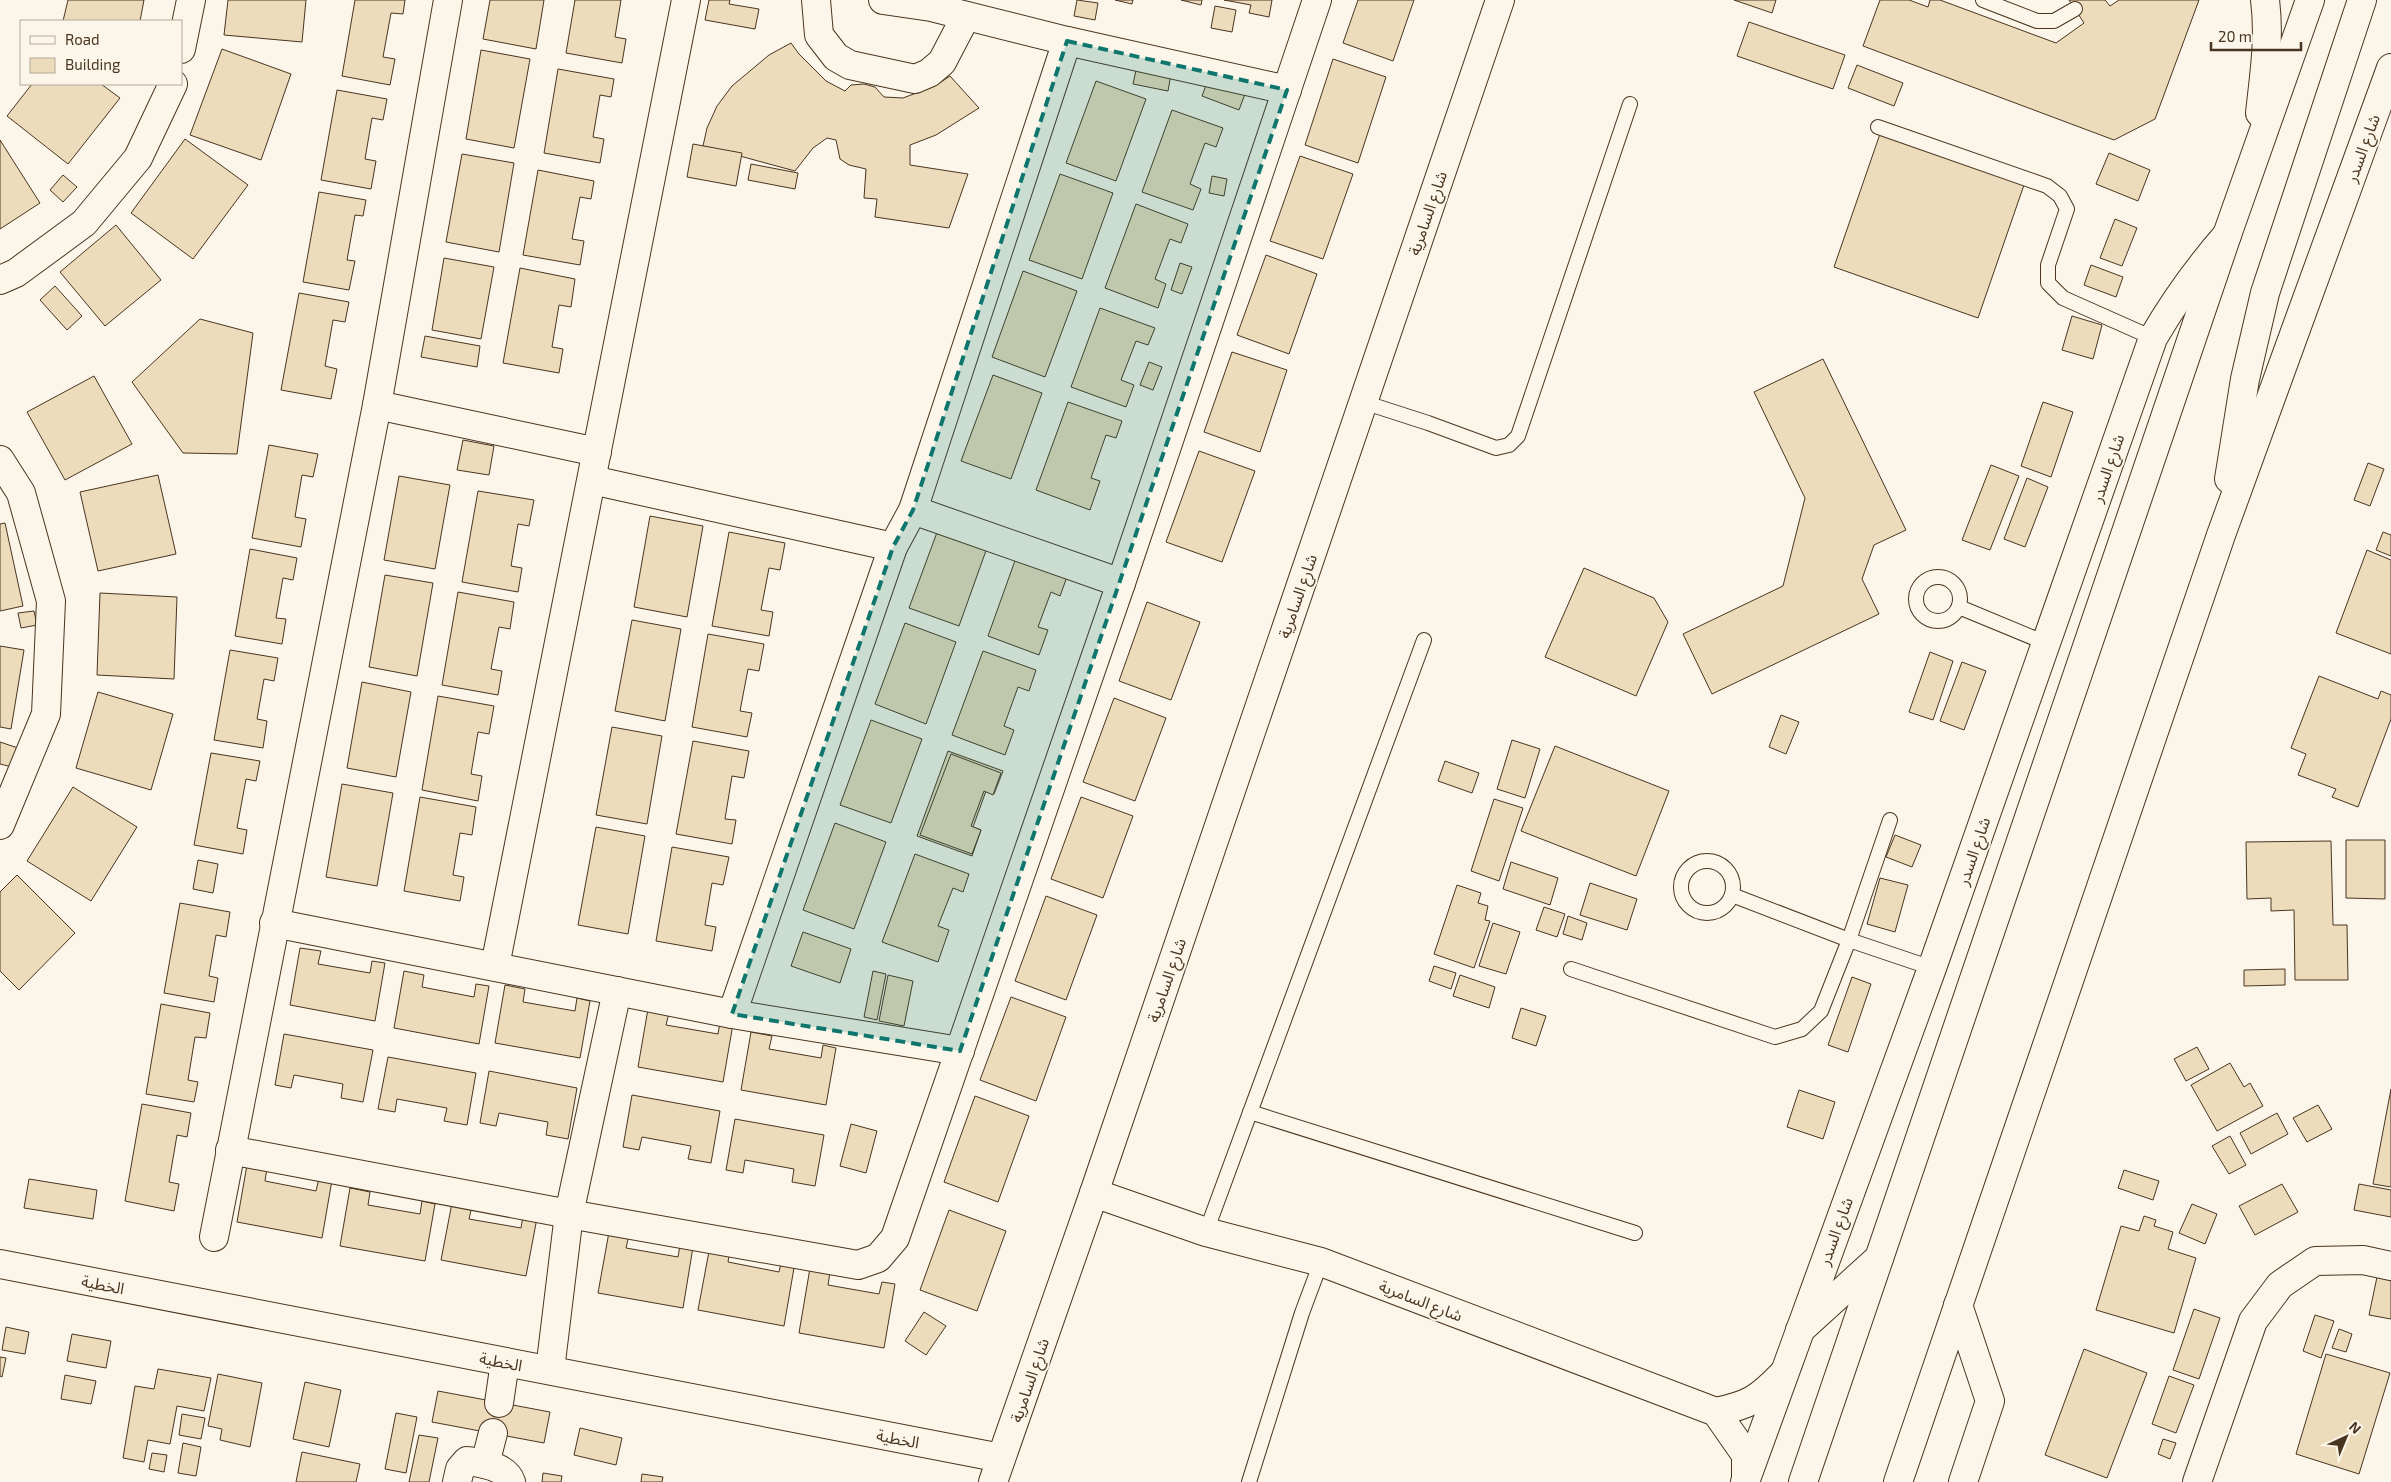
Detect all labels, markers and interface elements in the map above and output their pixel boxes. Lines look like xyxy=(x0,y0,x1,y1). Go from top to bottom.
legend xyxy=(20,20,182,85)
scale bar xyxy=(2211,20,2301,52)
text: 20 m xyxy=(2218,27,2252,45)
text: Road xyxy=(65,30,100,48)
text: Building xyxy=(65,55,121,73)
street label: شارع السدر xyxy=(2341,112,2387,187)
street label: شارع السامرية xyxy=(1404,168,1454,259)
street label: شارع السدر xyxy=(2086,431,2131,507)
street label: شارع السامرية xyxy=(1274,551,1324,642)
street label: شارع السدر xyxy=(1952,814,1997,890)
street label: شارع السامرية xyxy=(1143,935,1193,1026)
street label: شارع السدر xyxy=(1814,1195,1860,1270)
street label: الخطية xyxy=(80,1271,126,1298)
street label: شارع السامرية xyxy=(1375,1275,1465,1328)
street label: شارع السامرية xyxy=(1006,1335,1056,1426)
street label: الخطية xyxy=(478,1348,524,1375)
north arrow xyxy=(2321,1412,2371,1462)
text: N xyxy=(2346,1418,2365,1437)
street label: الخطية xyxy=(875,1425,921,1452)

